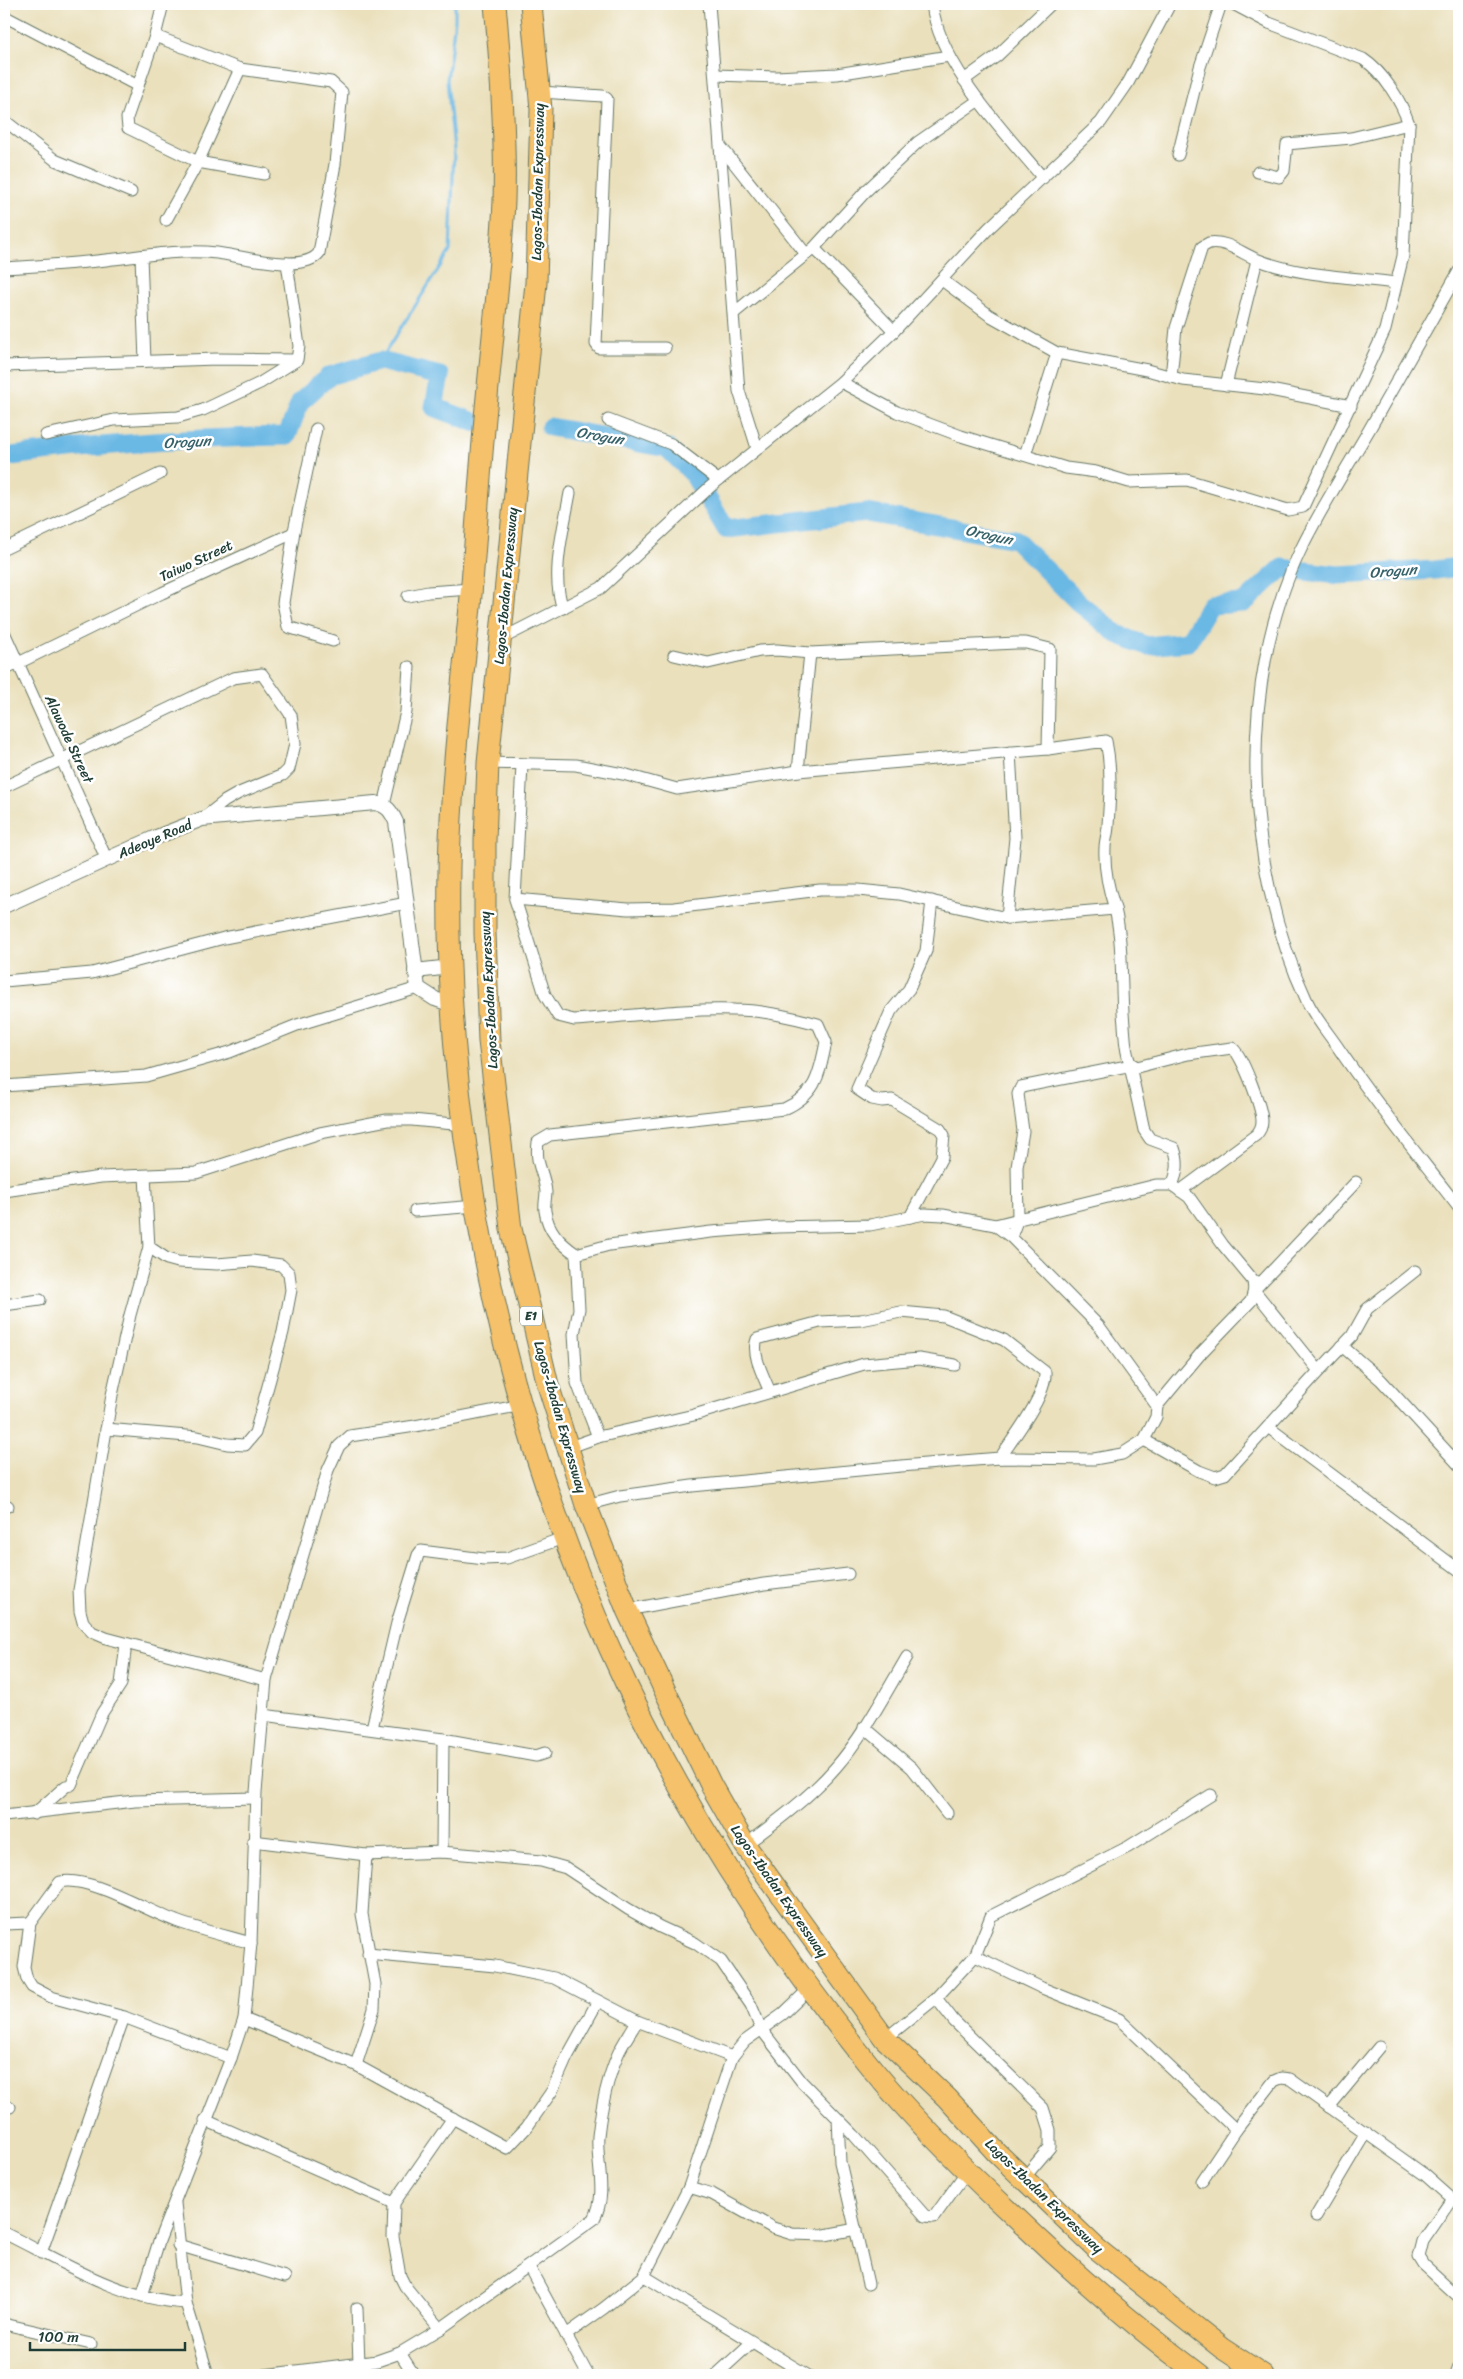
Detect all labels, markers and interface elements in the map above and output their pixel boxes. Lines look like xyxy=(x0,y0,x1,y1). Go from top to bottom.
street label: Lagos-Ibadan Expressway xyxy=(524,102,552,261)
water label: Orogun xyxy=(574,419,627,453)
water label: Orogun xyxy=(163,428,213,456)
street label: Lagos-Ibadan Expressway xyxy=(487,506,525,666)
water label: Orogun xyxy=(963,517,1017,553)
street label: Taiwo Street xyxy=(155,533,237,589)
water label: Orogun xyxy=(1369,556,1419,586)
street label: Alawode Street xyxy=(37,690,101,789)
street label: Adeoye Road xyxy=(113,812,198,866)
street label: Lagos-Ibadan Expressway xyxy=(472,910,506,1069)
road number: E1 xyxy=(520,1306,542,1325)
street label: Lagos-Ibadan Expressway xyxy=(526,1338,594,1497)
street label: Lagos-Ibadan Expressway xyxy=(724,1819,835,1963)
street label: Lagos-Ibadan Expressway xyxy=(979,2132,1110,2260)
scale bar xyxy=(30,2319,185,2351)
text: 100 m xyxy=(38,2324,79,2350)

